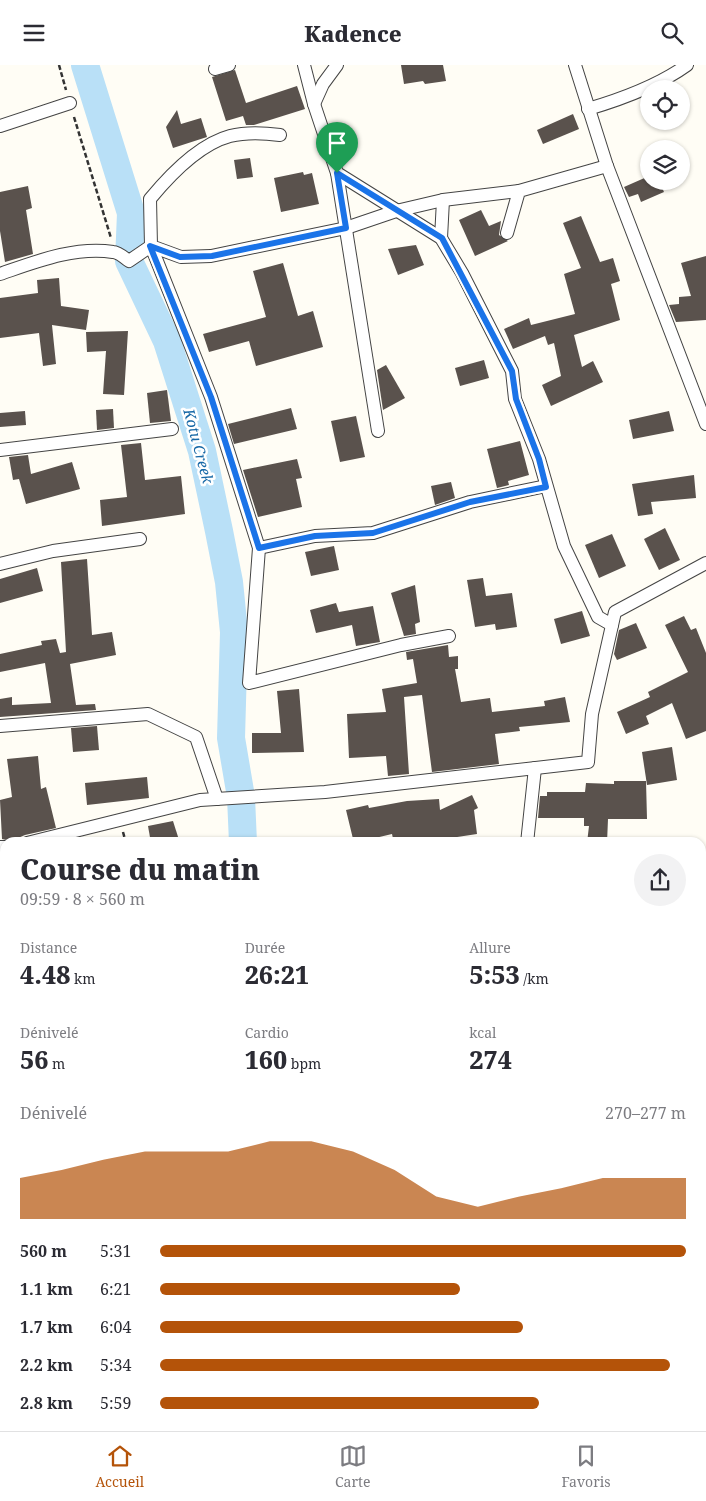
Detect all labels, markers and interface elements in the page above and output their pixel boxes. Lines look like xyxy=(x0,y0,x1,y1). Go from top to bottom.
text: Kadence xyxy=(304,18,402,48)
icon: menu xyxy=(20,19,48,47)
icon: search xyxy=(658,19,686,47)
map controls xyxy=(640,80,690,190)
button: locate xyxy=(640,80,690,130)
pin xyxy=(316,122,358,173)
icon: arrive xyxy=(323,129,351,157)
button: layers xyxy=(640,140,690,190)
water label: Kotu Creek xyxy=(179,405,219,486)
text: Course du matin xyxy=(20,850,260,888)
button: share xyxy=(634,854,686,906)
text: 09:59 · 8 × 560 m xyxy=(20,888,145,910)
text: Distance xyxy=(20,938,77,957)
text: Durée xyxy=(245,938,285,957)
text: Allure xyxy=(469,938,511,957)
text: 4.48 xyxy=(20,957,70,991)
text: 26:21 xyxy=(245,957,309,991)
text: 5:53 xyxy=(469,957,520,991)
text: km xyxy=(70,969,95,988)
text: /km xyxy=(520,969,549,988)
text: Dénivelé xyxy=(20,1023,79,1042)
text: Cardio xyxy=(245,1023,289,1042)
text: kcal xyxy=(469,1023,496,1042)
text: 56 xyxy=(20,1042,48,1076)
text: 160 xyxy=(245,1042,287,1076)
text: 274 xyxy=(469,1042,512,1076)
text: m xyxy=(48,1054,65,1073)
text: bpm xyxy=(287,1054,321,1073)
text: Dénivelé xyxy=(20,1102,87,1124)
text: 270–277 m xyxy=(605,1102,686,1124)
text: 560 m xyxy=(20,1240,67,1262)
text: 5:31 xyxy=(100,1240,131,1262)
text: 1.1 km xyxy=(20,1278,73,1300)
text: 6:21 xyxy=(100,1278,131,1300)
text: 1.7 km xyxy=(20,1316,73,1338)
text: 6:04 xyxy=(100,1316,131,1338)
text: 2.2 km xyxy=(20,1354,73,1376)
text: 5:34 xyxy=(100,1354,131,1376)
text: 2.8 km xyxy=(20,1392,73,1414)
text: 5:59 xyxy=(100,1392,131,1414)
tab: Accueil xyxy=(95,1442,144,1491)
tab: Carte xyxy=(335,1442,370,1491)
tab: Favoris xyxy=(561,1442,611,1491)

